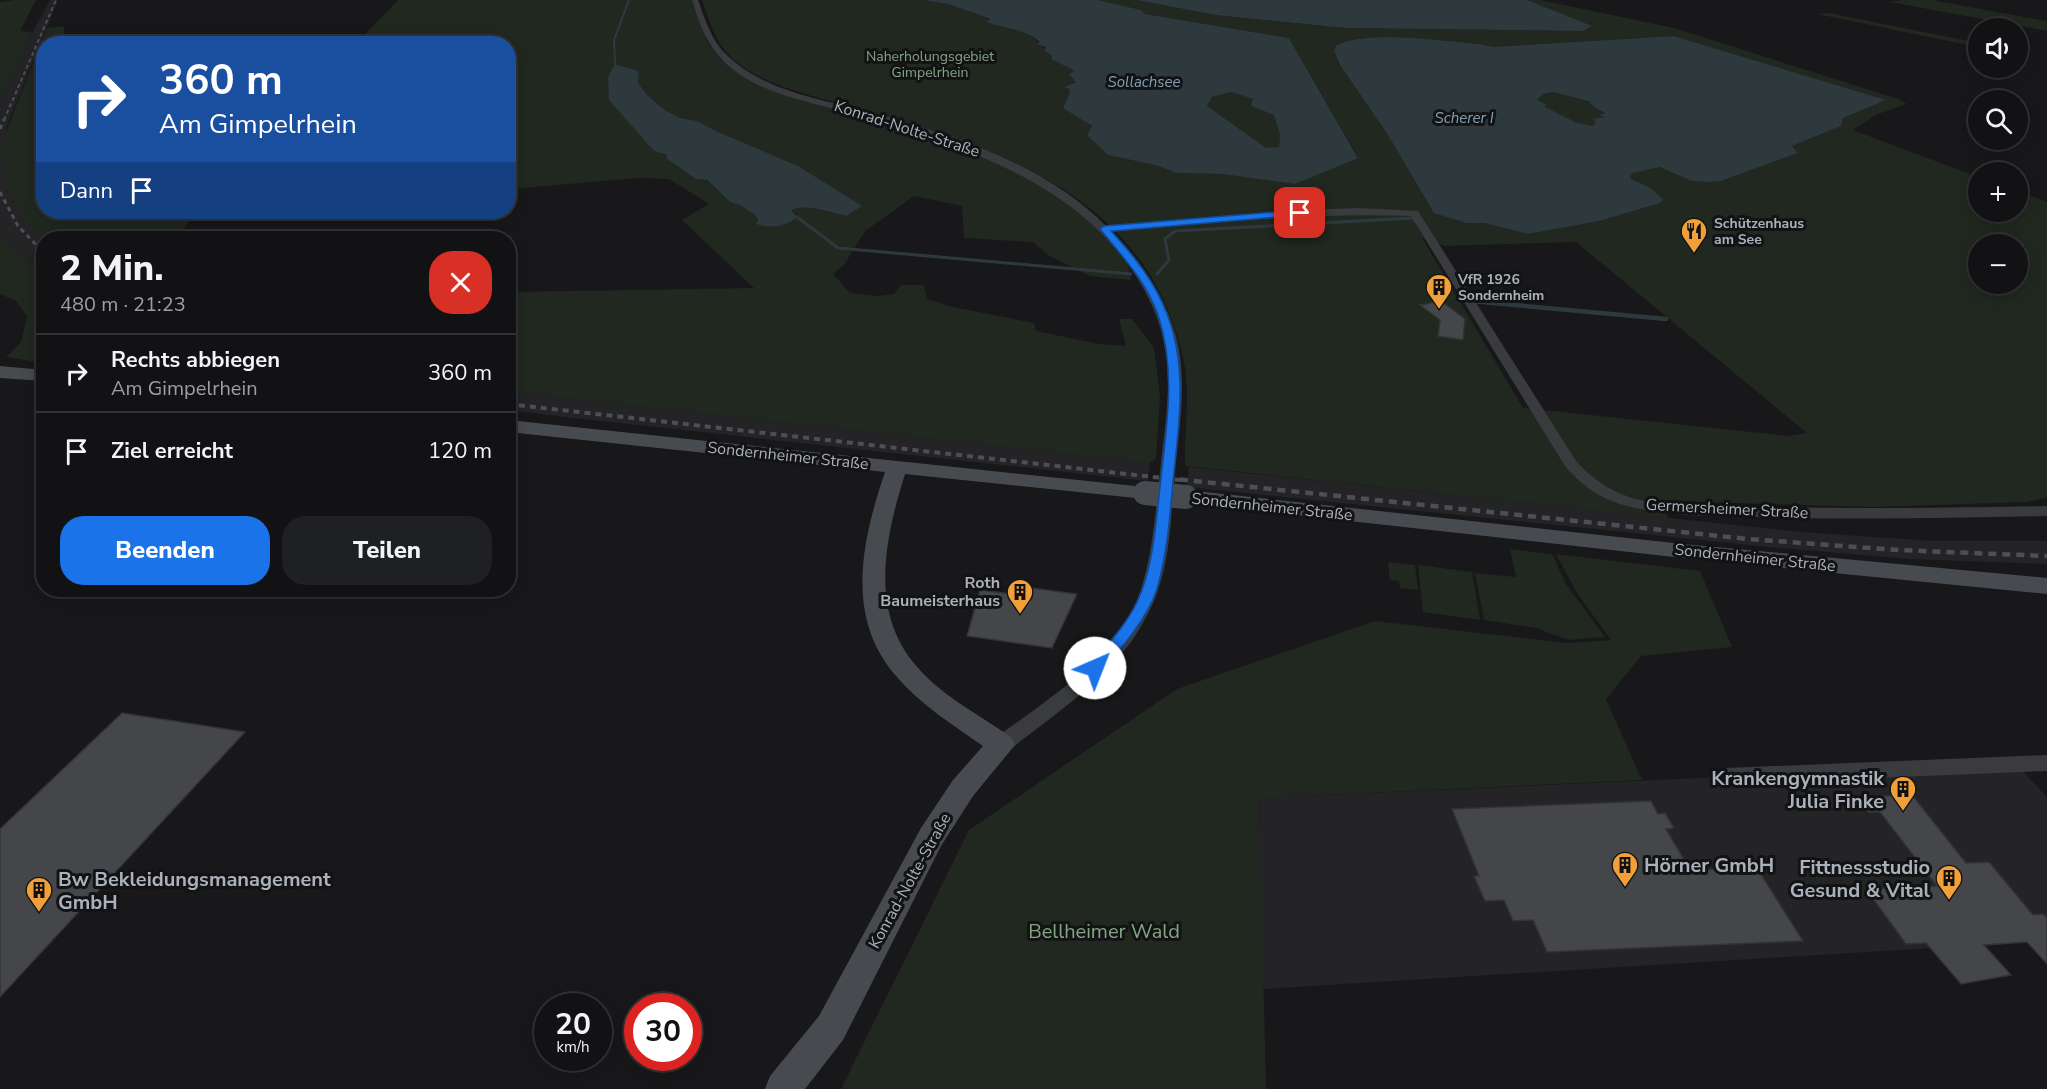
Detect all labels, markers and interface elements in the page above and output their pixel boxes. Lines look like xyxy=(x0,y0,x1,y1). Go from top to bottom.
map controls xyxy=(1968,18,2028,294)
button: sound xyxy=(1968,18,2028,78)
park label: Naherholungsgebiet Gimpelrhein xyxy=(866,47,994,82)
text: 360 m xyxy=(159,52,283,109)
icon: right xyxy=(60,60,138,138)
water label: Sollachsee xyxy=(1107,72,1181,92)
button: search xyxy=(1968,90,2028,150)
street label: Konrad-Nolte-Straße xyxy=(831,95,983,163)
text: Am Gimpelrhein xyxy=(159,106,357,143)
water label: Scherer I xyxy=(1434,108,1494,128)
button: + xyxy=(1968,162,2028,222)
icon: arrive xyxy=(125,174,158,207)
text: Dann xyxy=(60,176,113,206)
pin xyxy=(1274,187,1325,238)
icon: arrive xyxy=(1283,196,1316,229)
place label: Schützenhaus am See xyxy=(1714,214,1804,249)
restaurant icon: Schützenhaus am See xyxy=(1679,216,1709,254)
button: − xyxy=(1968,234,2028,294)
text: 2 Min. xyxy=(60,244,164,293)
button: close xyxy=(429,251,492,314)
place label: VfR 1926 Sondernheim xyxy=(1457,270,1544,305)
building icon: VfR 1926 Sondernheim xyxy=(1424,272,1454,310)
text: 480 m · 21:23 xyxy=(60,291,186,318)
text: Rechts abbiegen xyxy=(111,345,280,375)
icon: right xyxy=(60,357,93,390)
text: 360 m xyxy=(428,358,492,388)
text: Am Gimpelrhein xyxy=(111,375,258,402)
icon: arrive xyxy=(60,435,93,468)
text: Ziel erreicht xyxy=(111,436,233,466)
text: 120 m xyxy=(428,436,492,466)
street label: Sondernheimer Straße xyxy=(706,437,870,475)
street label: Sondernheimer Straße xyxy=(1190,488,1354,526)
street label: Germersheimer Straße xyxy=(1645,494,1809,524)
button: Beenden xyxy=(60,516,270,585)
button: Teilen xyxy=(282,516,492,585)
street label: Sondernheimer Straße xyxy=(1673,539,1837,577)
place label: Roth Baumeisterhaus xyxy=(880,572,1000,612)
building icon: Roth Baumeisterhaus xyxy=(1005,577,1035,615)
position arrow xyxy=(1063,636,1127,700)
place label: Krankengymnastik Julia Finke xyxy=(1711,765,1885,815)
building icon: Krankengymnastik Julia Finke xyxy=(1888,774,1918,812)
street label: Konrad-Nolte-Straße xyxy=(864,809,956,953)
building icon: Hörner GmbH xyxy=(1610,850,1640,888)
place label: Hörner GmbH xyxy=(1644,852,1774,879)
place label: Fittnessstudio Gesund & Vital xyxy=(1790,854,1931,904)
building icon: Fittnessstudio Gesund & Vital xyxy=(1934,863,1964,901)
place label: Bw Bekleidungsmanagement GmbH xyxy=(58,866,331,916)
building icon: Bw Bekleidungsmanagement GmbH xyxy=(24,875,54,913)
park label: Bellheimer Wald xyxy=(1028,918,1180,945)
speed limit sign: 30 xyxy=(624,993,702,1071)
text: 20 xyxy=(555,1004,591,1045)
text: km/h xyxy=(556,1037,590,1057)

